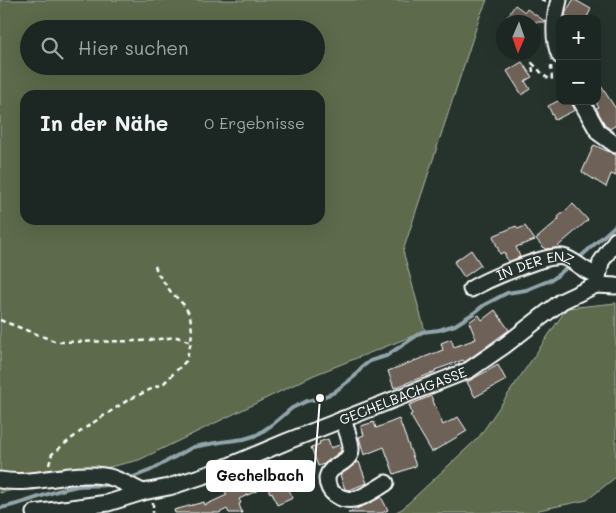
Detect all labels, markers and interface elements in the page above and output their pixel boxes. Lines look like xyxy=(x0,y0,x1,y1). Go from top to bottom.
north arrow xyxy=(496,15,541,60)
map controls xyxy=(556,15,601,105)
button: + xyxy=(556,15,601,60)
search box xyxy=(20,20,325,75)
icon: search xyxy=(38,34,66,62)
text: Hier suchen xyxy=(78,35,189,60)
button: − xyxy=(556,60,601,105)
text: In der Nähe xyxy=(40,109,168,136)
text: 0 Ergebnisse xyxy=(204,112,305,133)
street label: IN DER ENZ xyxy=(493,247,577,285)
street label: GECHELBACHGASSE xyxy=(336,362,469,429)
callout: Gechelbach xyxy=(207,461,314,491)
text: Gechelbach xyxy=(216,465,304,485)

